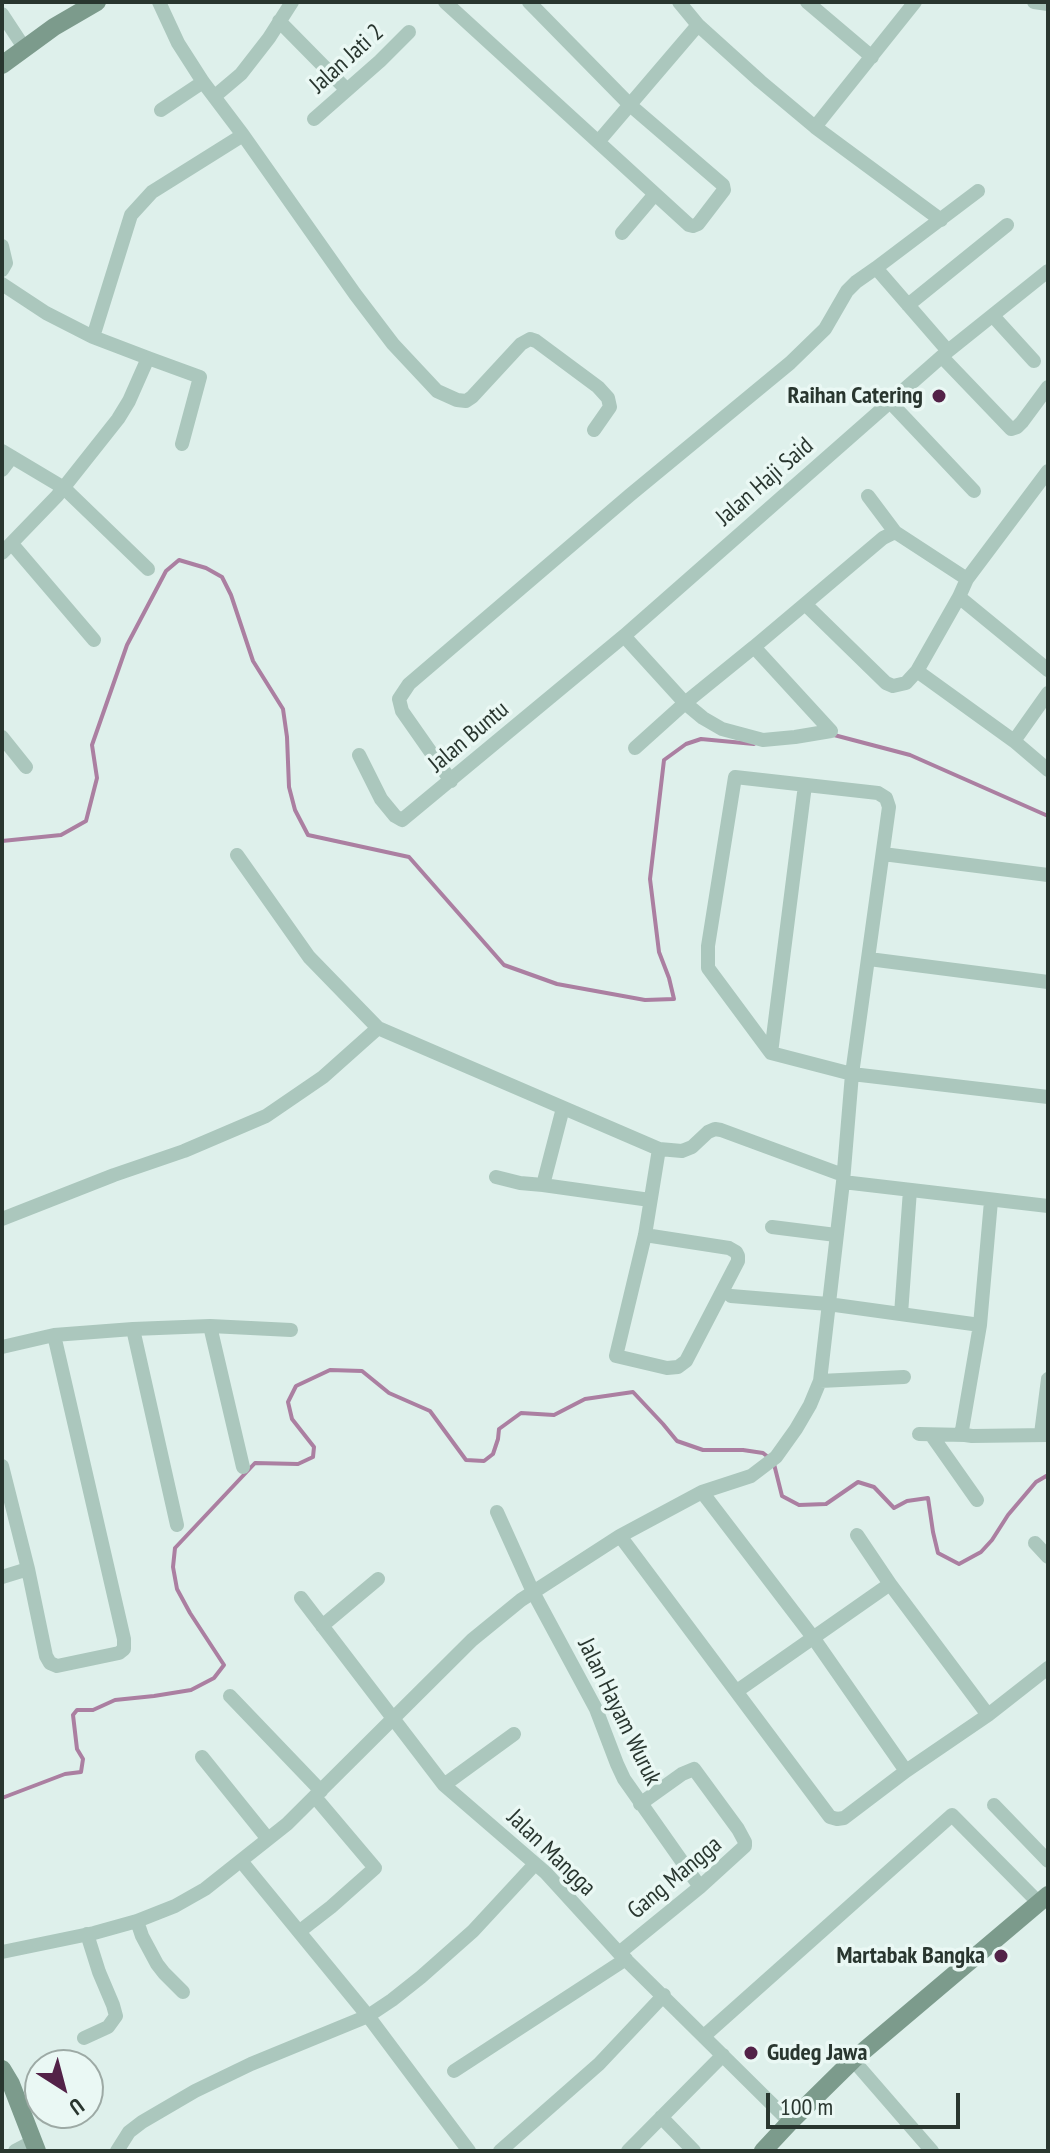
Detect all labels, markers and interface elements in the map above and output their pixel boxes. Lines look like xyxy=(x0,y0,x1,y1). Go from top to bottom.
street label: Jalan Jati 2 xyxy=(304,18,390,100)
place label: Raihan Catering xyxy=(787,382,923,410)
marker: Raihan Catering xyxy=(930,387,948,405)
street label: Jalan Haji Said xyxy=(710,432,820,532)
street label: Jalan Buntu xyxy=(423,695,515,779)
street label: Jalan Hayam Wuruk xyxy=(571,1634,667,1790)
street label: Jalan Mangga xyxy=(501,1804,601,1902)
street label: Gang Mangga xyxy=(622,1831,728,1925)
place label: Martabak Bangka xyxy=(836,1942,985,1970)
marker: Martabak Bangka xyxy=(992,1947,1010,1965)
place label: Gudeg Jawa xyxy=(767,2039,867,2067)
marker: Gudeg Jawa xyxy=(742,2044,760,2062)
north arrow xyxy=(24,2049,104,2129)
scale bar xyxy=(770,2077,964,2127)
text: 100 m xyxy=(780,2091,833,2122)
text: U xyxy=(64,2092,90,2121)

